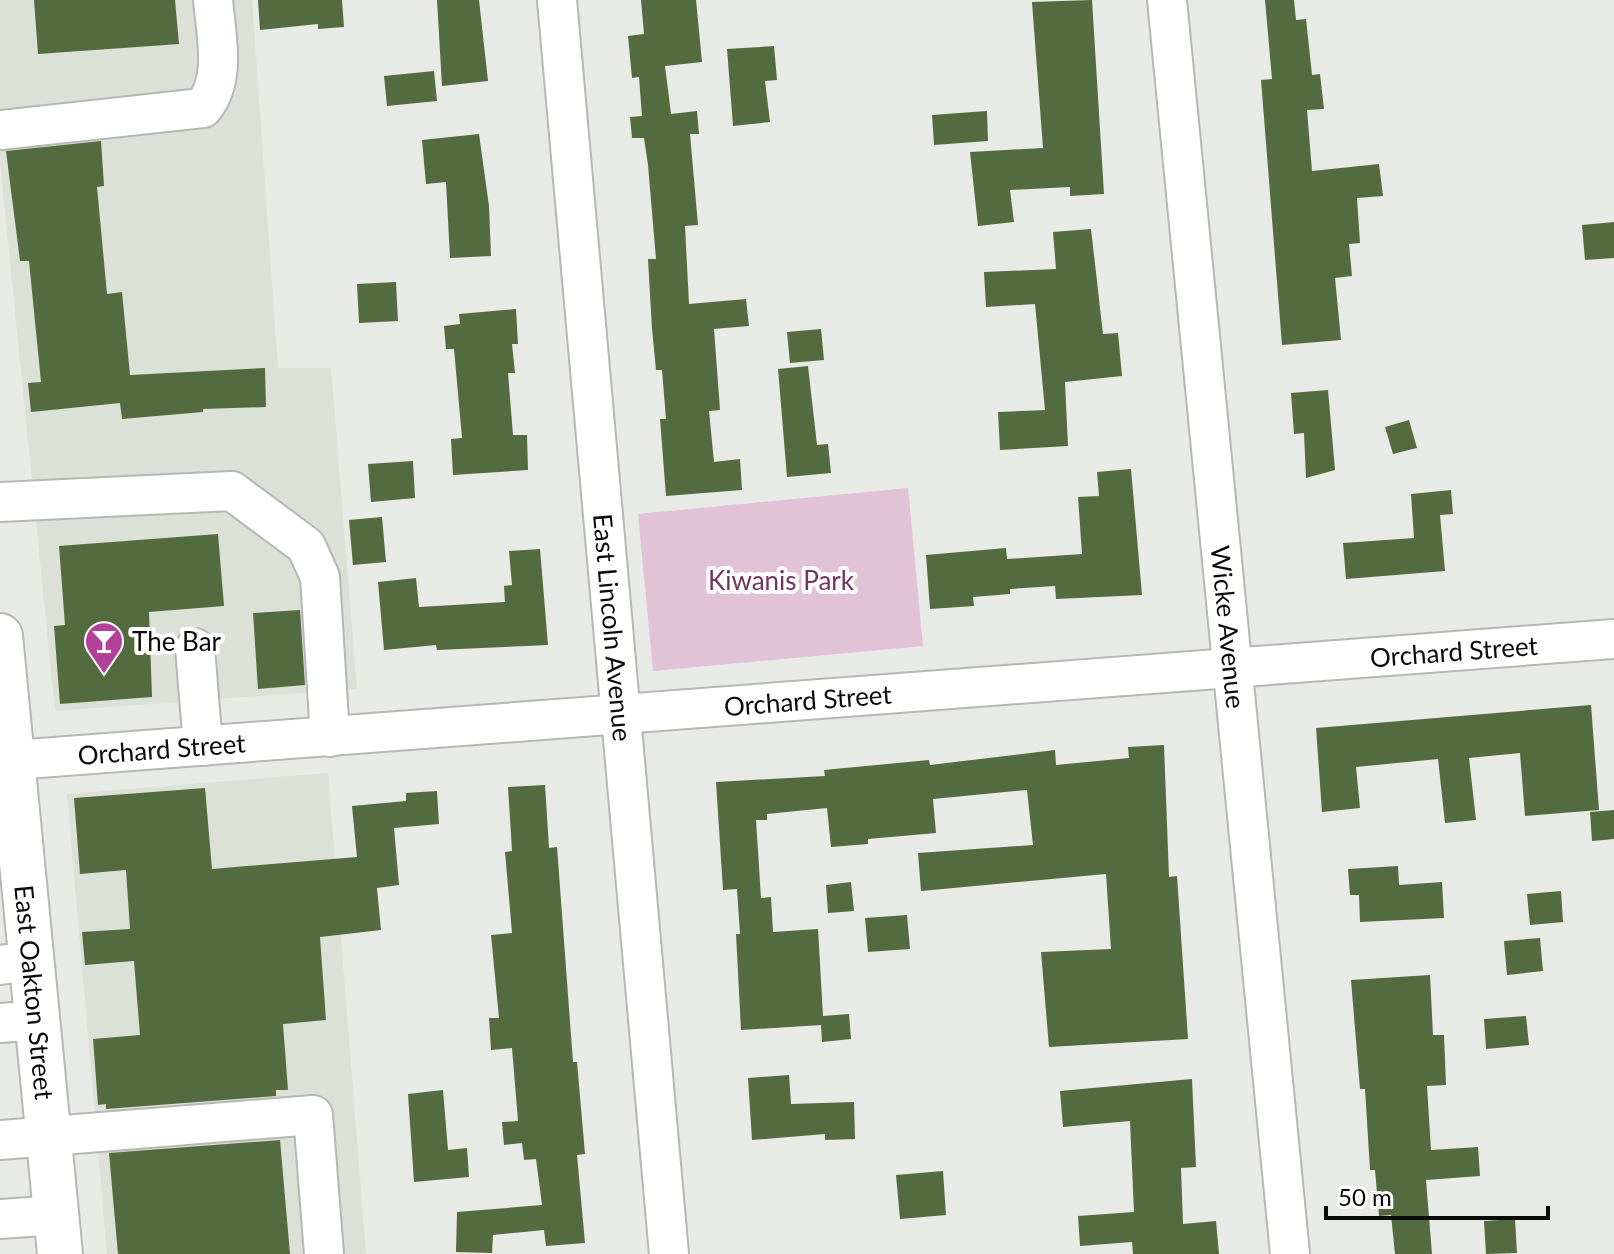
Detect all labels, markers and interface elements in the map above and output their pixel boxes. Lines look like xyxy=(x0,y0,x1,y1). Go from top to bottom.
street label: East Lincoln Avenue xyxy=(587,512,639,743)
street label: Wicke Avenue xyxy=(1205,544,1252,710)
park label: Kiwanis Park xyxy=(708,564,855,596)
bar icon: The Bar xyxy=(83,620,125,675)
place label: The Bar xyxy=(132,625,222,657)
street label: Orchard Street xyxy=(1369,629,1540,673)
street label: Orchard Street xyxy=(723,678,893,722)
street label: Orchard Street xyxy=(77,726,247,771)
street label: East Oakton Street xyxy=(8,884,61,1102)
scale bar xyxy=(1326,1170,1548,1220)
text: 50 m xyxy=(1338,1182,1392,1211)

